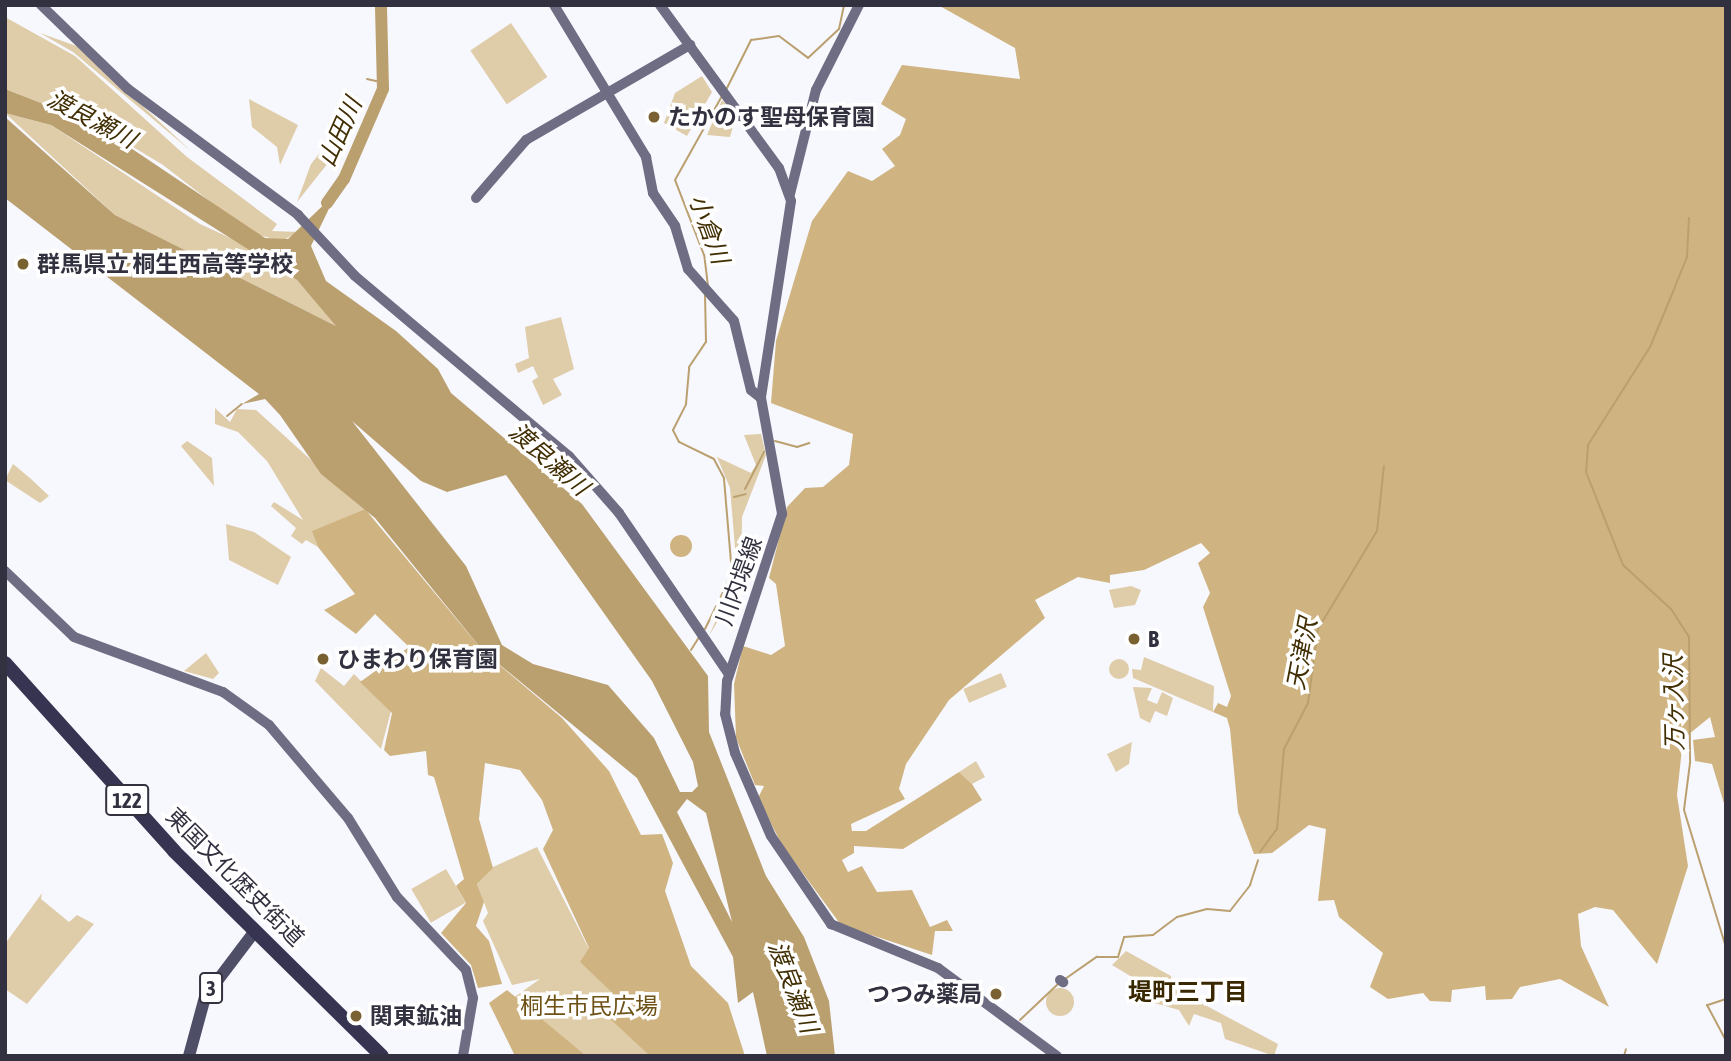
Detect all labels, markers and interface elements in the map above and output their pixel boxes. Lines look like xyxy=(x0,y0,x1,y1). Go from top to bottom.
water label: 渡良瀬川 xyxy=(43,84,141,154)
water label: 山田川 xyxy=(312,93,368,171)
place label: たかのす聖母保育園 xyxy=(668,103,875,131)
marker: たかのす聖母保育園 xyxy=(646,109,662,125)
water label: 小倉川 xyxy=(683,190,735,268)
place label: 群馬県立 桐生西高等学校 xyxy=(37,250,293,278)
marker: 群馬県立 桐生西高等学校 xyxy=(15,256,31,272)
water label: 渡良瀬川 xyxy=(503,417,595,501)
street label: 川内堤線 xyxy=(710,533,768,629)
water label: 天津沢 xyxy=(1281,616,1323,692)
place label: B xyxy=(1148,625,1159,653)
marker: B xyxy=(1126,631,1142,647)
place label: ひまわり保育園 xyxy=(337,645,498,673)
marker: ひまわり保育園 xyxy=(315,651,331,667)
water label: 万ヶ入沢 xyxy=(1659,655,1689,751)
road number: 122 xyxy=(104,782,150,818)
street label: 東国文化歴史街道 xyxy=(160,802,310,952)
water label: 渡良瀬川 xyxy=(762,937,824,1037)
road number: 3 xyxy=(199,970,223,1006)
district label: 堤町三丁目 xyxy=(1128,978,1248,1006)
place label: つつみ薬局 xyxy=(867,980,982,1008)
marker: つつみ薬局 xyxy=(988,986,1004,1002)
park label: 桐生市民広場 xyxy=(520,992,658,1020)
place label: 関東鉱油 xyxy=(370,1002,462,1030)
marker: 関東鉱油 xyxy=(348,1008,364,1024)

